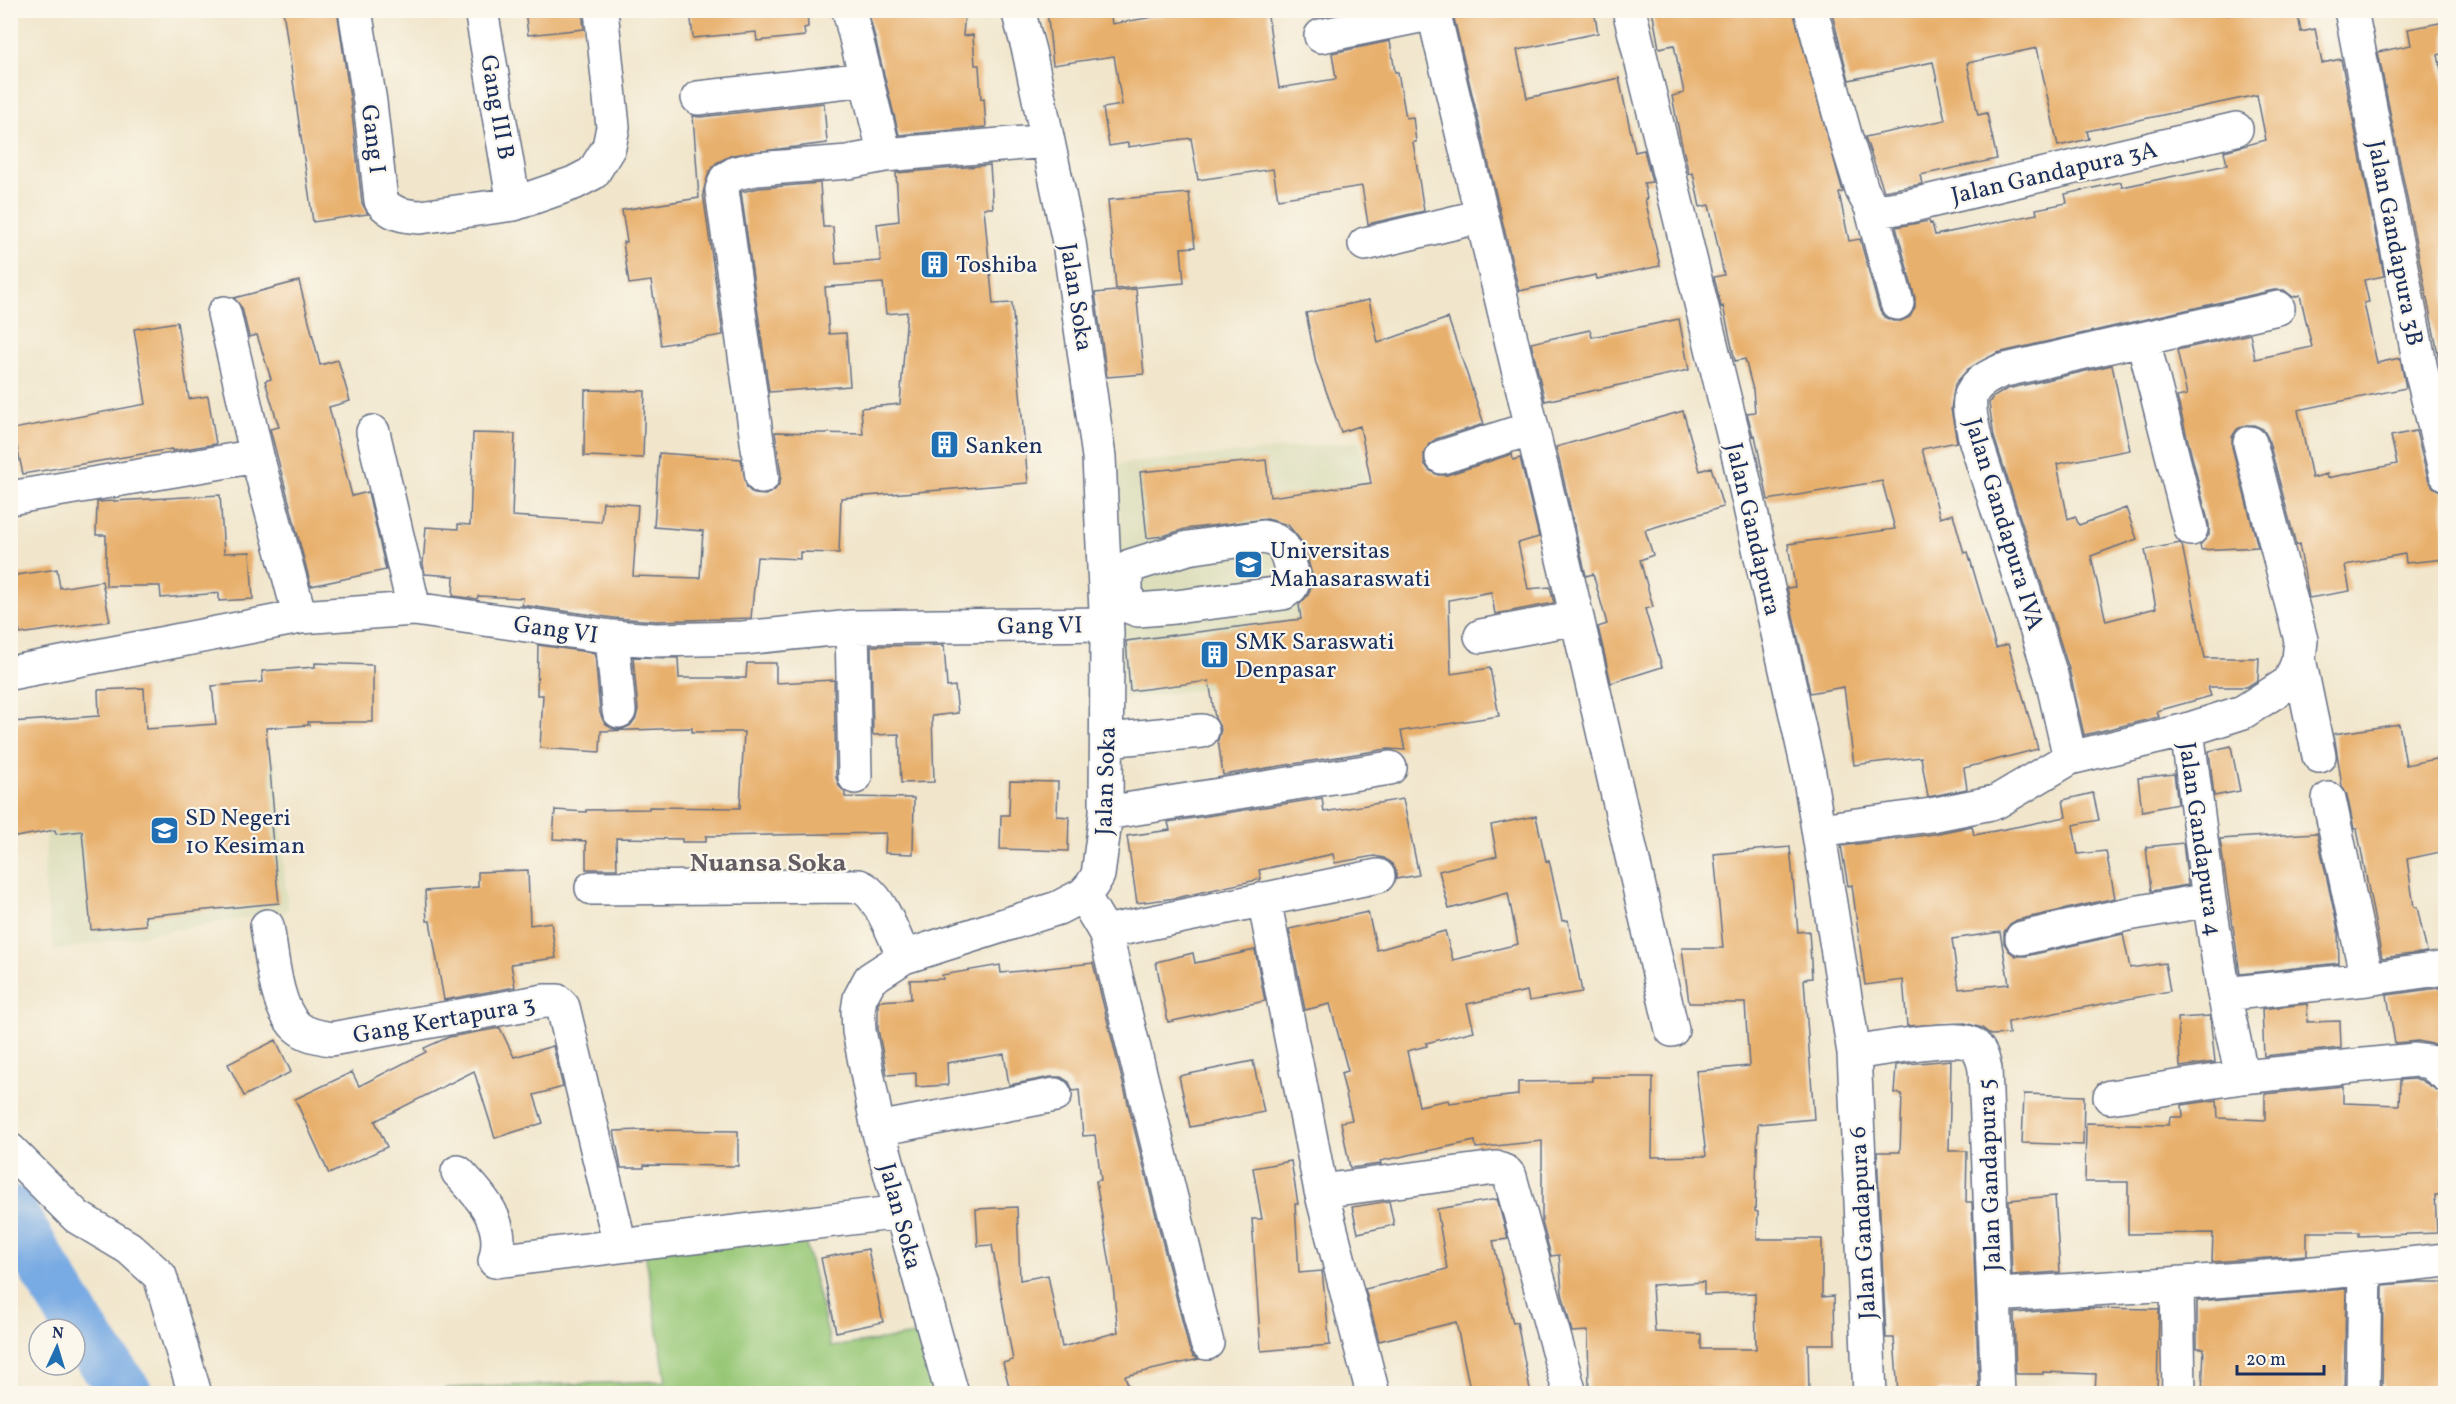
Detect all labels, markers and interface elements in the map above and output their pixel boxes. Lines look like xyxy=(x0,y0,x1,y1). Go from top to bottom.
street label: Gang III B xyxy=(470,52,522,163)
street label: Gang I xyxy=(351,103,393,176)
street label: Jalan Gandapura 3A xyxy=(1948,134,2161,214)
street label: Jalan Gandapura 3B xyxy=(2357,138,2431,349)
street label: Jalan Soka xyxy=(1050,241,1100,354)
building icon: Toshiba xyxy=(919,248,951,280)
place label: Toshiba xyxy=(956,249,1038,283)
street label: Jalan Gandapura IVA xyxy=(1955,414,2052,635)
building icon: Sanken xyxy=(928,429,960,461)
place label: Sanken xyxy=(965,430,1043,464)
street label: Jalan Gandapura xyxy=(1716,440,1788,619)
place label: Universitas Mahasaraswati xyxy=(1270,535,1430,597)
school or university icon: Universitas Mahasaraswati xyxy=(1233,548,1265,580)
street label: Gang VI xyxy=(511,608,600,654)
street label: Gang VI xyxy=(997,609,1083,645)
place label: SMK Saraswati Denpasar xyxy=(1235,626,1394,688)
building icon: SMK Saraswati Denpasar xyxy=(1198,639,1230,671)
street label: Jalan Soka xyxy=(1088,726,1126,836)
street label: Jalan Gandapura 4 xyxy=(2169,740,2229,939)
place label: SD Negeri 10 Kesiman xyxy=(185,802,305,864)
school or university icon: SD Negeri 10 Kesiman xyxy=(148,815,180,847)
district label: Nuansa Soka xyxy=(690,846,846,882)
street label: Gang Kertapura 3 xyxy=(351,988,538,1054)
street label: Jalan Gandapura 5 xyxy=(1971,1078,2011,1272)
street label: Jalan Gandapura 6 xyxy=(1842,1125,1886,1320)
street label: Jalan Soka xyxy=(869,1160,930,1274)
north arrow xyxy=(27,1317,87,1377)
text: N xyxy=(51,1323,65,1345)
scale bar xyxy=(2237,1338,2324,1376)
text: 20 m xyxy=(2246,1348,2286,1373)

